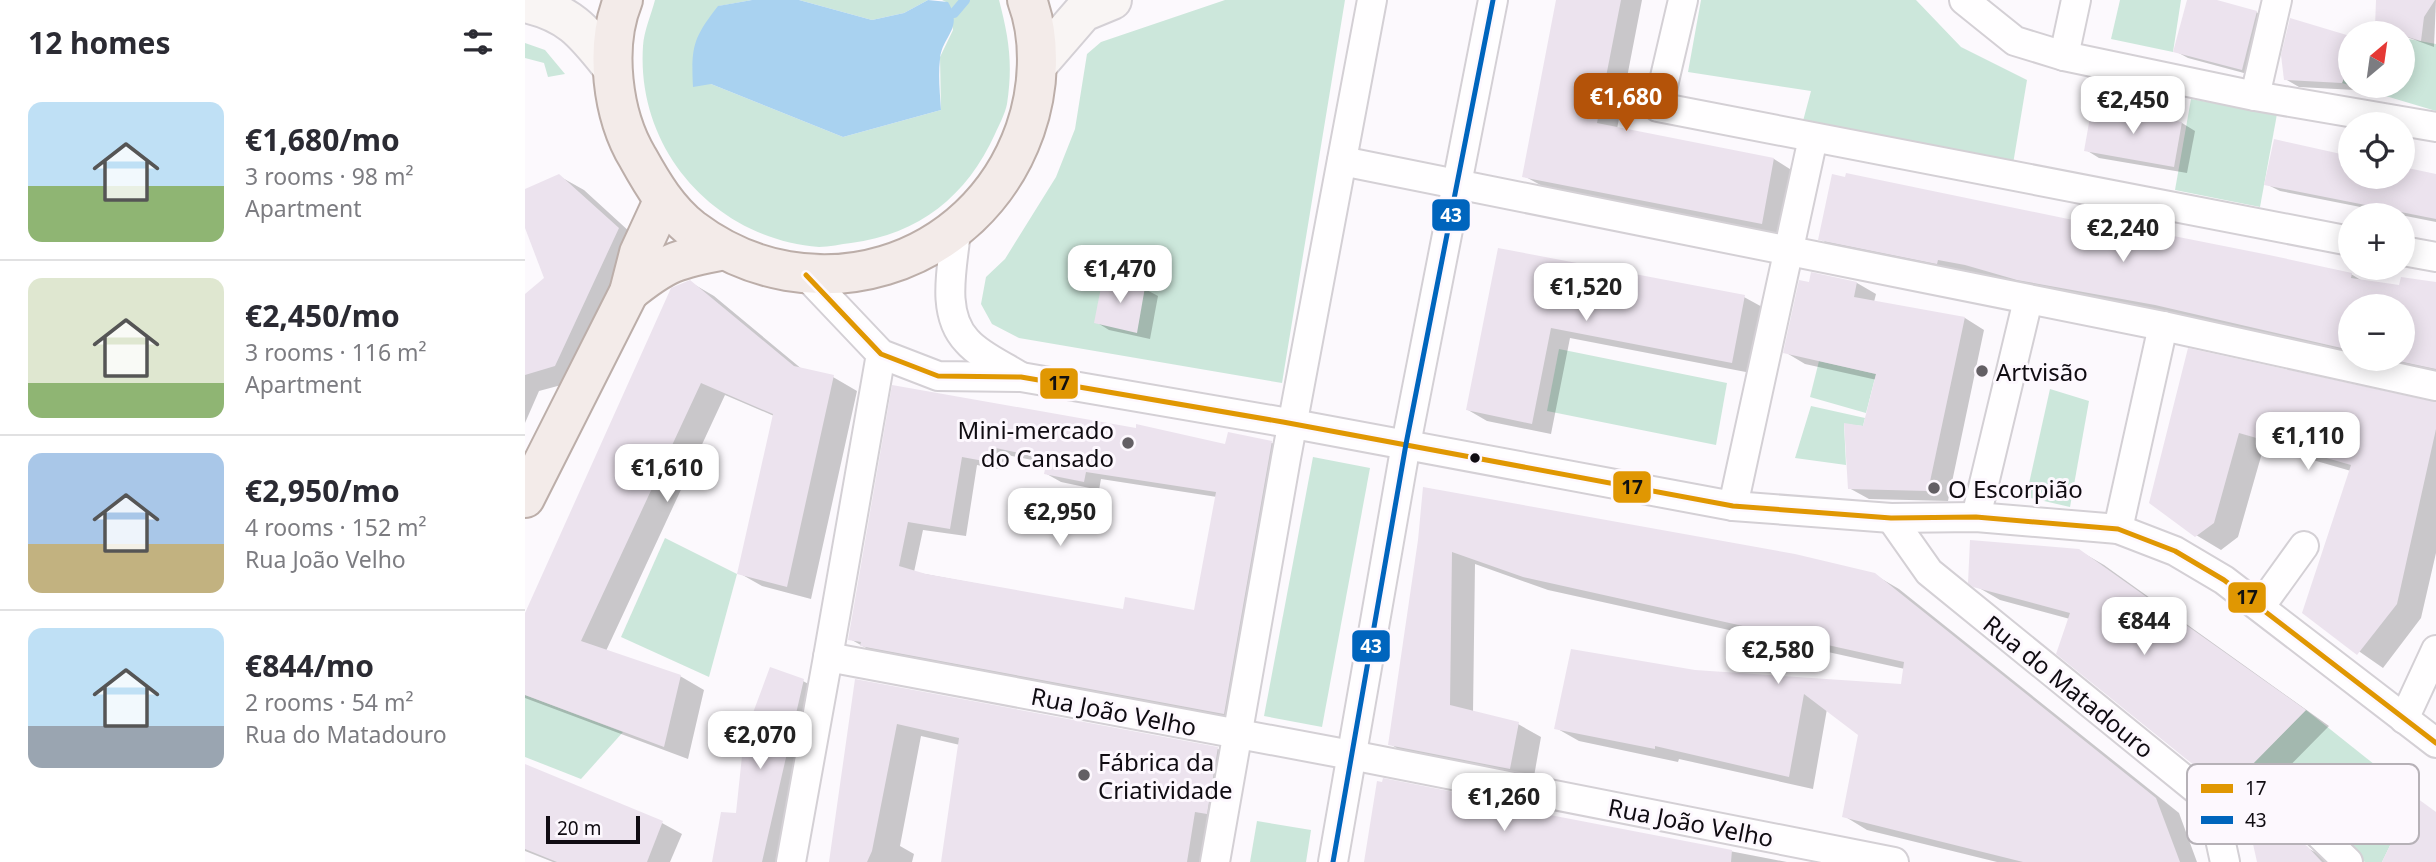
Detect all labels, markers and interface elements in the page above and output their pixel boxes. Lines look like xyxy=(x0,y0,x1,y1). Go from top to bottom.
north arrow xyxy=(2338,21,2415,98)
map controls xyxy=(2338,21,2415,371)
text: 12 homes xyxy=(28,22,171,63)
icon: filters xyxy=(459,23,497,61)
pin: €1,680 xyxy=(1569,74,1683,133)
pin: €2,450 xyxy=(2076,76,2190,136)
text: €1,680 xyxy=(1590,80,1662,112)
text: €2,450 xyxy=(2097,83,2169,115)
button: locate xyxy=(2338,112,2415,189)
text: €1,680/mo xyxy=(245,119,400,160)
icon: home xyxy=(84,130,168,214)
text: 3 rooms · 98 m² xyxy=(245,160,414,192)
text: Apartment xyxy=(245,192,362,224)
line badge: 43 xyxy=(1431,198,1471,232)
text: 43 xyxy=(1440,202,1462,228)
button: + xyxy=(2338,203,2415,280)
pin: €2,240 xyxy=(2066,204,2180,264)
text: €2,240 xyxy=(2087,211,2159,243)
pin: €1,470 xyxy=(1063,246,1177,305)
text: €1,470 xyxy=(1084,252,1156,284)
pin: €1,520 xyxy=(1529,264,1643,323)
text: €1,520 xyxy=(1550,270,1622,302)
button: − xyxy=(2338,294,2415,371)
text: €2,450/mo xyxy=(245,295,400,336)
icon: home xyxy=(84,306,168,390)
text: 3 rooms · 116 m² xyxy=(245,336,427,368)
place label: Artvisão xyxy=(1996,355,2088,388)
marker: Artvisão xyxy=(1974,363,1990,379)
line badge: 17 xyxy=(1039,367,1079,400)
text: Apartment xyxy=(245,368,362,400)
text: 17 xyxy=(1048,370,1070,396)
pin: €1,110 xyxy=(2251,412,2365,472)
place label: Mini-mercado do Cansado xyxy=(958,413,1114,474)
text: €1,110 xyxy=(2272,419,2344,451)
marker: Mini-mercado do Cansado xyxy=(1120,435,1136,451)
pin: €1,610 xyxy=(610,444,724,504)
text: €1,610 xyxy=(631,451,703,483)
unlabelled marker xyxy=(1468,451,1482,465)
text: €2,950/mo xyxy=(245,470,400,511)
line badge: 17 xyxy=(1612,470,1652,504)
place label: O Escorpião xyxy=(1948,472,2083,505)
text: 17 xyxy=(1621,474,1643,500)
marker: O Escorpião xyxy=(1926,480,1942,496)
icon: home xyxy=(84,481,168,565)
pin: €2,950 xyxy=(1003,489,1117,548)
text: €2,950 xyxy=(1024,495,1096,527)
text: 4 rooms · 152 m² xyxy=(245,511,427,543)
text: Rua João Velho xyxy=(245,543,406,575)
line badge: 17 xyxy=(2227,581,2267,614)
text: 17 xyxy=(2236,584,2258,610)
pin: €844 xyxy=(2103,598,2185,657)
text: €844 xyxy=(2118,604,2170,636)
street label: Rua do Matadouro xyxy=(1977,607,2161,765)
pin: €2,580 xyxy=(1721,626,1835,686)
line badge: 43 xyxy=(1351,629,1391,663)
text: 43 xyxy=(1360,633,1382,659)
text: €2,580 xyxy=(1742,633,1814,665)
text: €844/mo xyxy=(245,645,374,686)
icon: home xyxy=(84,656,168,740)
street label: Rua João Velho xyxy=(1029,679,1199,743)
text: 2 rooms · 54 m² xyxy=(245,686,414,718)
pin: €2,070 xyxy=(703,712,817,771)
text: Rua do Matadouro xyxy=(245,718,447,750)
text: €2,070 xyxy=(724,718,796,750)
place label: Fábrica da Criatividade xyxy=(1098,745,1233,806)
legend xyxy=(2187,764,2419,844)
marker: Fábrica da Criatividade xyxy=(1076,767,1092,783)
pin: €1,260 xyxy=(1447,774,1561,833)
text: 17 xyxy=(2245,775,2267,801)
text: €1,260 xyxy=(1468,780,1540,812)
street label: Rua João Velho xyxy=(1606,790,1776,854)
text: 43 xyxy=(2245,807,2267,833)
scale bar xyxy=(546,813,641,845)
text: 20 m xyxy=(557,815,601,841)

